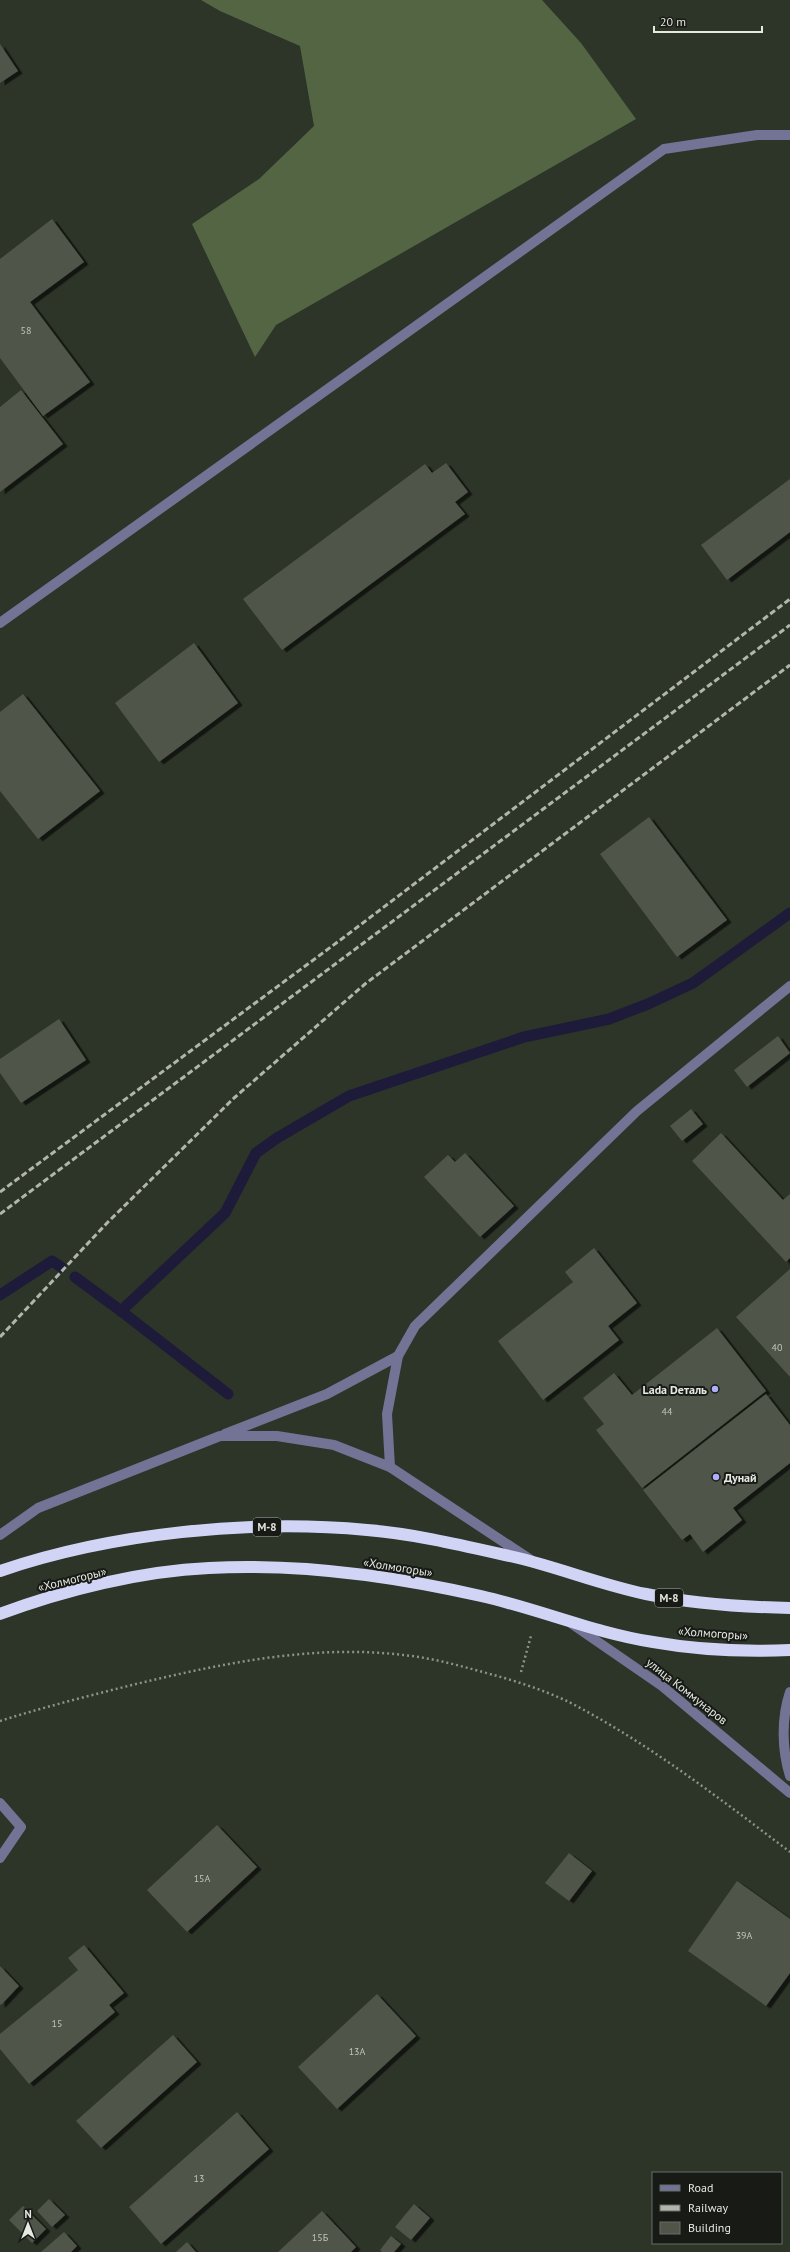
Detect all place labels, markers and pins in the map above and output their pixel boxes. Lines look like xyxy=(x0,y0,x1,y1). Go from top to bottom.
place label: Lada Dеталь xyxy=(643,1382,707,1397)
marker: Lada Dеталь xyxy=(710,1384,720,1394)
place label: Дунай xyxy=(724,1470,757,1485)
marker: Дунай xyxy=(711,1472,721,1482)

